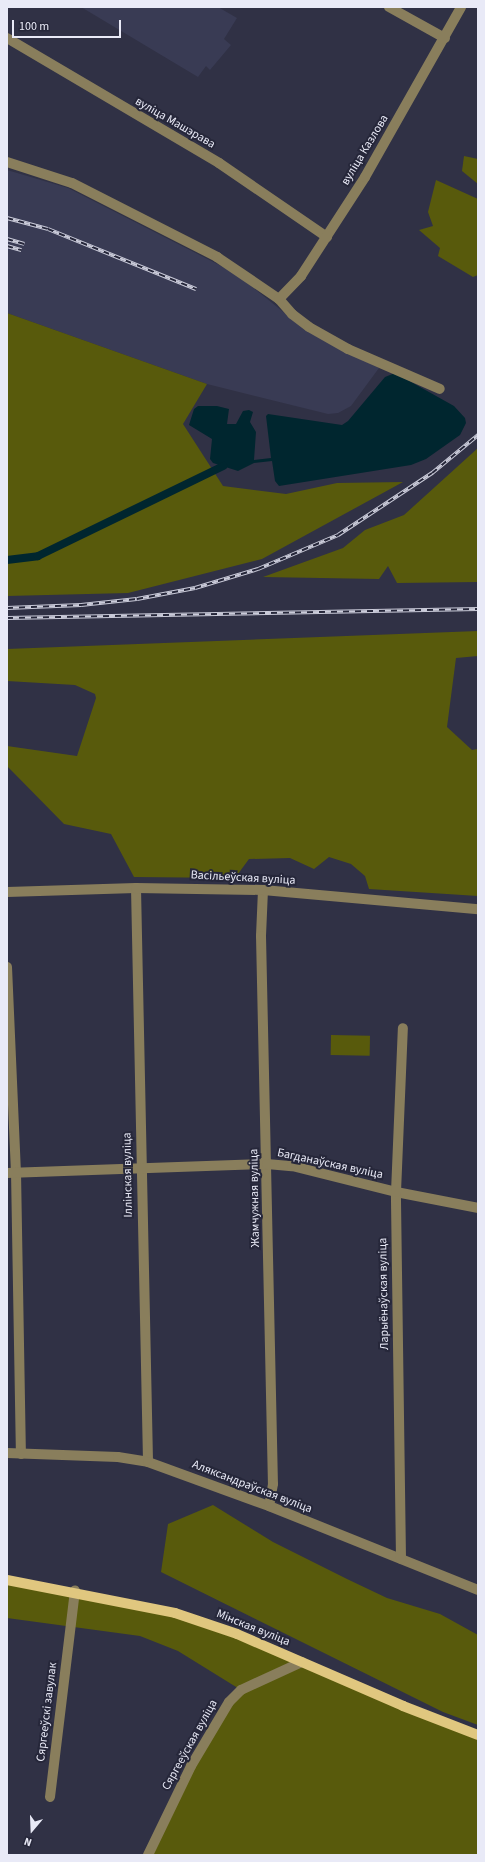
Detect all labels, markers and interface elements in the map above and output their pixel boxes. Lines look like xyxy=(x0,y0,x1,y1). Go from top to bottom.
scale bar xyxy=(14,12,123,38)
text: 100 m xyxy=(19,18,49,35)
street label: вуліца Машэрава xyxy=(132,94,218,152)
street label: вуліца Казлова xyxy=(338,112,392,188)
street label: Васільеўская вуліца xyxy=(190,868,296,888)
street label: Іллінская вуліца xyxy=(120,1132,136,1218)
street label: Багданаўская вуліца xyxy=(276,1146,384,1182)
street label: Жамчужная вуліца xyxy=(247,1149,263,1247)
street label: Ларыёнаўская вуліца xyxy=(376,1238,392,1350)
street label: Аляксандраўская вуліца xyxy=(190,1457,314,1517)
street label: Мінская вуліца xyxy=(214,1607,292,1649)
street label: Сяргееўскі завулак xyxy=(34,1662,60,1762)
street label: Сяргееўская вуліца xyxy=(159,1697,221,1793)
north arrow xyxy=(12,1810,52,1850)
text: N xyxy=(22,1834,34,1850)

